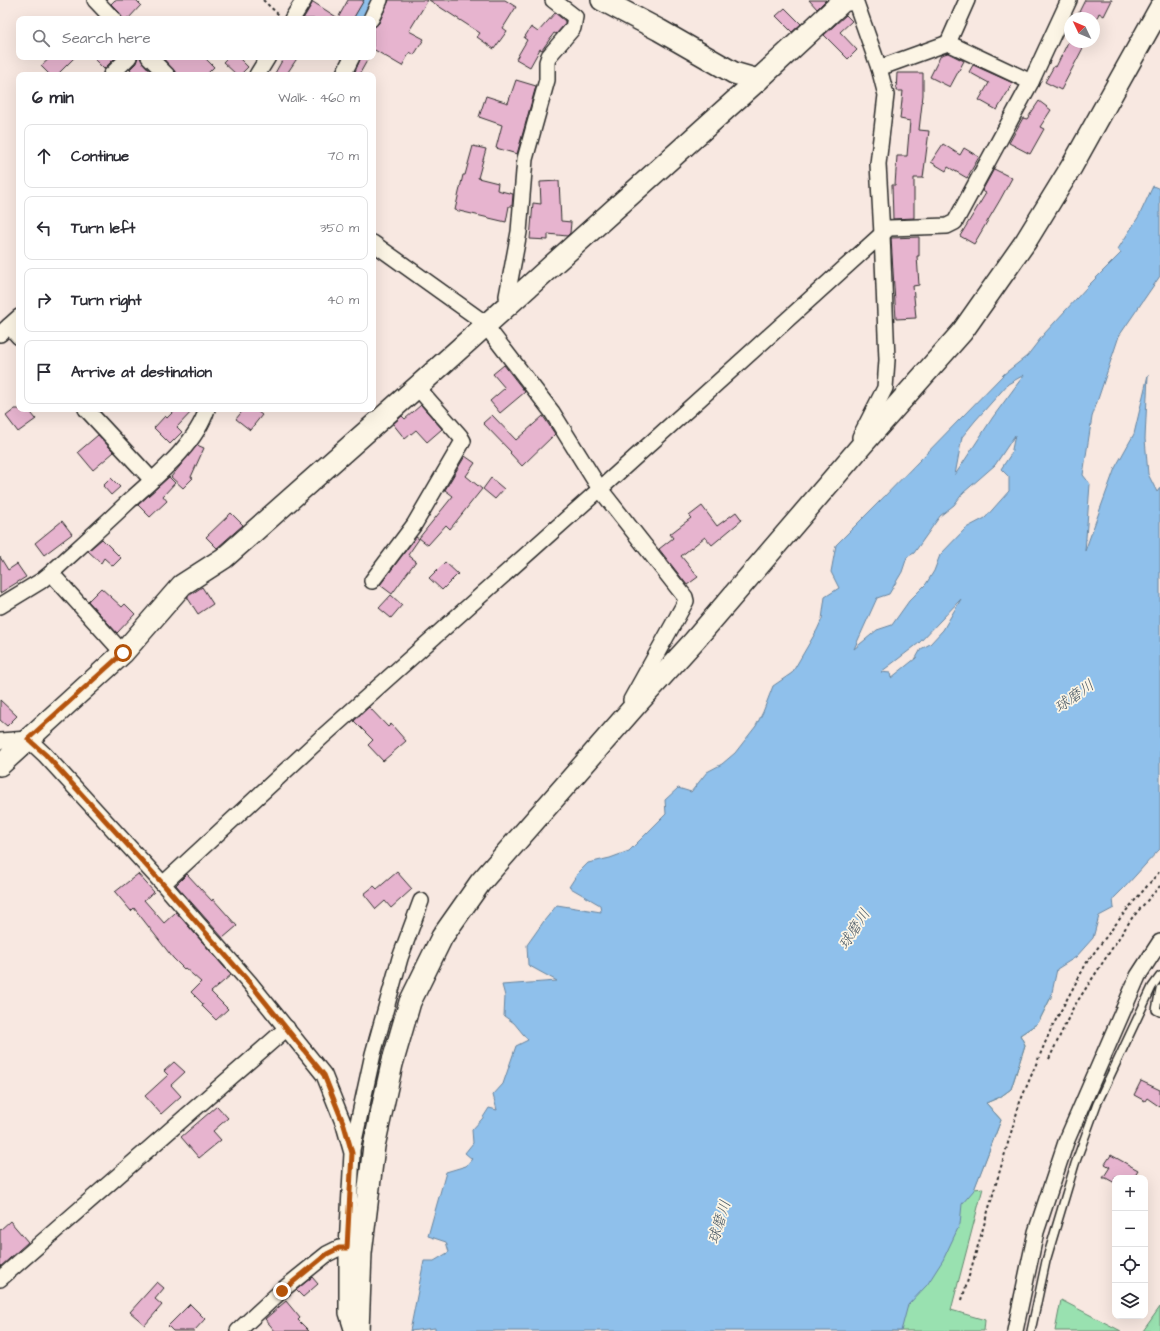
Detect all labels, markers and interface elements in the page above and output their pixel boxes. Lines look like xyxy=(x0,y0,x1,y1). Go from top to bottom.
north arrow xyxy=(1064,12,1100,48)
search box xyxy=(16,16,376,60)
icon: search xyxy=(30,27,52,49)
text: Search here xyxy=(62,28,151,49)
text: 6 min xyxy=(32,86,74,110)
text: Walk · 460 m xyxy=(278,89,360,107)
icon: ahead xyxy=(33,145,55,167)
text: Continue xyxy=(71,146,129,167)
text: 70 m xyxy=(327,147,359,165)
icon: left xyxy=(33,217,55,239)
text: Turn left xyxy=(71,218,135,239)
text: 350 m xyxy=(320,219,359,237)
icon: right xyxy=(33,289,55,311)
text: Turn right xyxy=(71,290,142,311)
text: 40 m xyxy=(327,291,359,309)
icon: arrive xyxy=(33,361,55,383)
text: Arrive at destination xyxy=(71,362,212,383)
route start xyxy=(114,644,132,662)
water label: 球磨川 xyxy=(1050,675,1099,718)
water label: 球磨川 xyxy=(833,905,875,954)
map controls xyxy=(1112,1175,1148,1319)
button: + xyxy=(1112,1175,1148,1211)
water label: 球磨川 xyxy=(703,1198,736,1247)
button: − xyxy=(1112,1211,1148,1247)
button: locate xyxy=(1112,1247,1148,1283)
route end xyxy=(273,1282,291,1300)
button: layers xyxy=(1112,1283,1148,1319)

